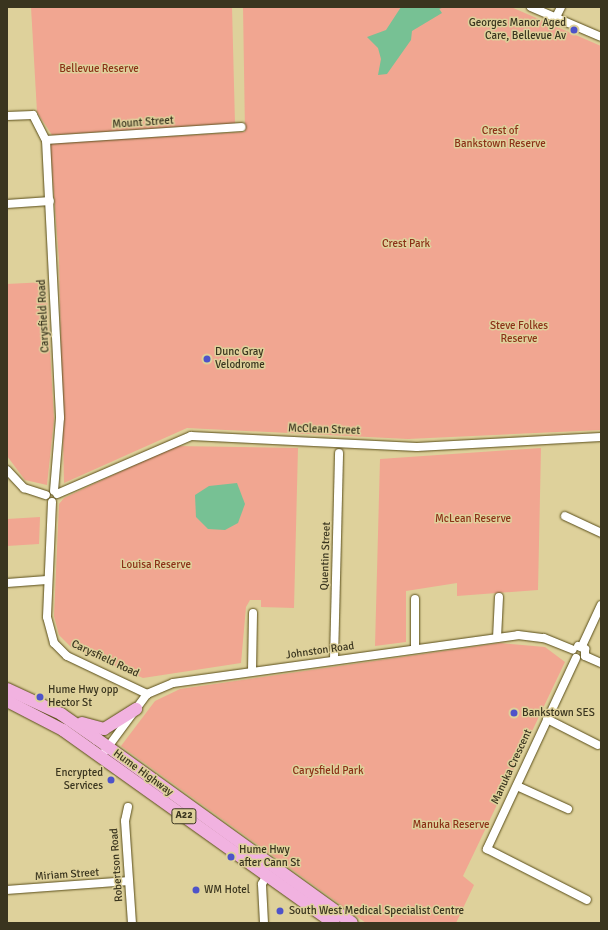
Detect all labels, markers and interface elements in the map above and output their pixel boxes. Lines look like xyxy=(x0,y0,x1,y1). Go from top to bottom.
place label: Georges Manor Aged Care, Bellevue Av xyxy=(469,17,566,43)
marker: Georges Manor Aged Care, Bellevue Av xyxy=(569,25,579,35)
park label: Bellevue Reserve xyxy=(59,62,139,76)
street label: Mount Street xyxy=(112,114,174,132)
park label: Crest of Bankstown Reserve xyxy=(454,125,546,151)
park label: Crest Park xyxy=(382,237,430,251)
street label: Carysfield Road xyxy=(35,279,53,353)
park label: Steve Folkes Reserve xyxy=(490,320,548,346)
place label: Dunc Gray Velodrome xyxy=(215,346,265,372)
marker: Dunc Gray Velodrome xyxy=(202,354,212,364)
street label: McClean Street xyxy=(288,422,360,438)
park label: McLean Reserve xyxy=(435,512,511,526)
street label: Quentin Street xyxy=(318,521,334,591)
park label: Louisa Reserve xyxy=(121,558,191,572)
street label: Carysfield Road xyxy=(69,638,141,680)
street label: Johnston Road xyxy=(285,640,355,662)
place label: Hume Hwy opp Hector St xyxy=(48,684,118,710)
marker: Hume Hwy opp Hector St xyxy=(35,692,45,702)
place label: Bankstown SES xyxy=(522,706,595,720)
marker: Bankstown SES xyxy=(509,708,519,718)
street label: Manuka Crescent xyxy=(489,727,535,807)
street label: Hume Highway xyxy=(111,747,175,799)
park label: Carysfield Park xyxy=(293,764,363,778)
place label: Encrypted Services xyxy=(55,767,103,793)
marker: Encrypted Services xyxy=(106,775,116,785)
road number: A22 xyxy=(171,808,197,824)
park label: Manuka Reserve xyxy=(412,818,490,832)
street label: Robertson Road xyxy=(108,828,126,902)
place label: Hume Hwy after Cann St xyxy=(239,844,300,870)
marker: Hume Hwy after Cann St xyxy=(226,852,236,862)
street label: Miriam Street xyxy=(34,866,100,884)
place label: WM Hotel xyxy=(204,883,250,897)
marker: WM Hotel xyxy=(191,885,201,895)
place label: South West Medical Specialist Centre xyxy=(289,904,464,918)
marker: South West Medical Specialist Centre xyxy=(274,905,286,917)

